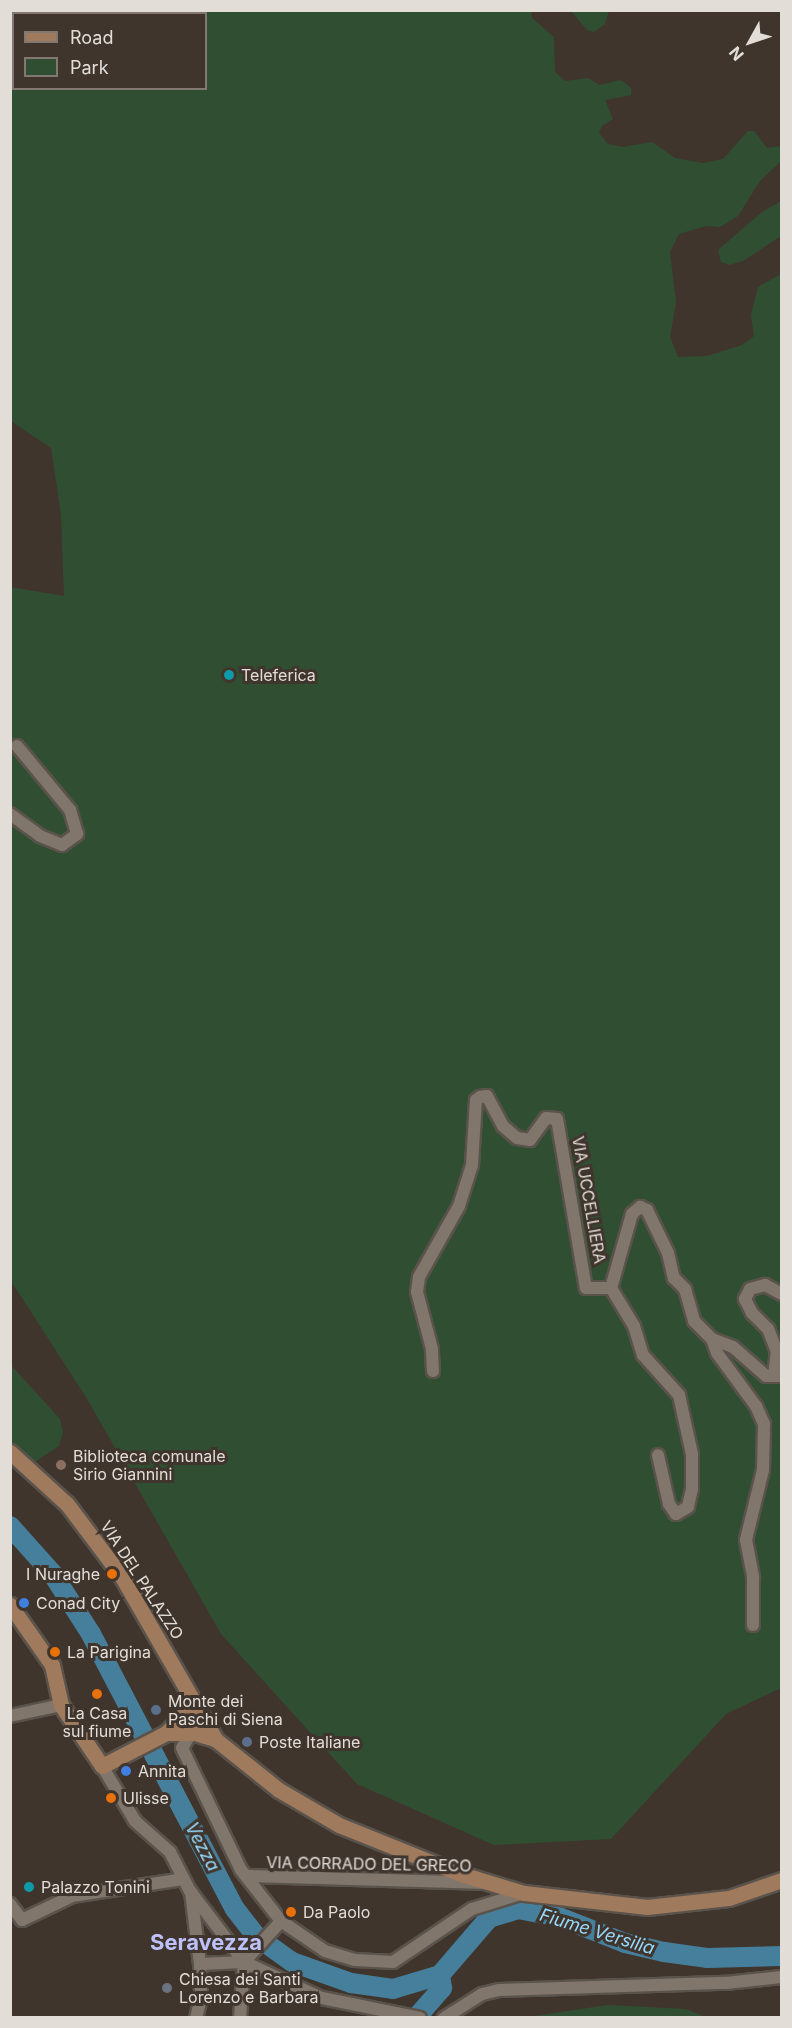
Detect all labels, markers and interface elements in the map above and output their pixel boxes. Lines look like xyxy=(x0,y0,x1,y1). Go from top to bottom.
legend xyxy=(12,12,207,90)
north arrow xyxy=(720,12,780,72)
text: Road xyxy=(70,27,113,48)
text: N xyxy=(725,42,748,65)
text: Park xyxy=(70,57,109,78)
place label: Teleferica xyxy=(241,665,316,685)
marker: Teleferica xyxy=(222,668,236,682)
street label: VIA UCCELLIERA xyxy=(568,1135,610,1265)
place label: Biblioteca comunale Sirio Giannini xyxy=(73,1446,226,1484)
marker: Biblioteca comunale Sirio Giannini xyxy=(54,1458,68,1472)
street label: VIA DEL PALAZZO xyxy=(96,1517,188,1643)
place label: I Nuraghe xyxy=(26,1564,100,1584)
marker: I Nuraghe xyxy=(105,1567,119,1581)
place label: Conad City xyxy=(36,1593,120,1613)
marker: Conad City xyxy=(17,1596,31,1610)
place label: La Parigina xyxy=(67,1642,151,1662)
marker: La Parigina xyxy=(48,1645,62,1659)
marker: La Casa sul fiume xyxy=(90,1687,104,1701)
place label: Monte dei Paschi di Siena xyxy=(168,1691,283,1729)
place label: La Casa sul fiume xyxy=(63,1703,131,1741)
marker: Monte dei Paschi di Siena xyxy=(149,1703,163,1717)
place label: Poste Italiane xyxy=(259,1732,360,1752)
marker: Poste Italiane xyxy=(240,1735,254,1749)
place label: Annita xyxy=(138,1761,186,1781)
marker: Annita xyxy=(119,1764,133,1778)
place label: Ulisse xyxy=(123,1788,169,1808)
marker: Ulisse xyxy=(104,1791,118,1805)
water label: Vezza xyxy=(180,1819,224,1875)
street label: VIA CORRADO DEL GRECO xyxy=(266,1853,472,1875)
place label: Palazzo Tonini xyxy=(41,1877,150,1897)
marker: Palazzo Tonini xyxy=(22,1880,36,1894)
place label: Da Paolo xyxy=(303,1902,370,1922)
water label: Fiume Versilia xyxy=(537,1904,657,1960)
marker: Da Paolo xyxy=(284,1905,298,1919)
district label: Seravezza xyxy=(150,1930,262,1956)
place label: Chiesa dei Santi Lorenzo e Barbara xyxy=(179,1969,318,2007)
marker: Chiesa dei Santi Lorenzo e Barbara xyxy=(160,1981,174,1995)

